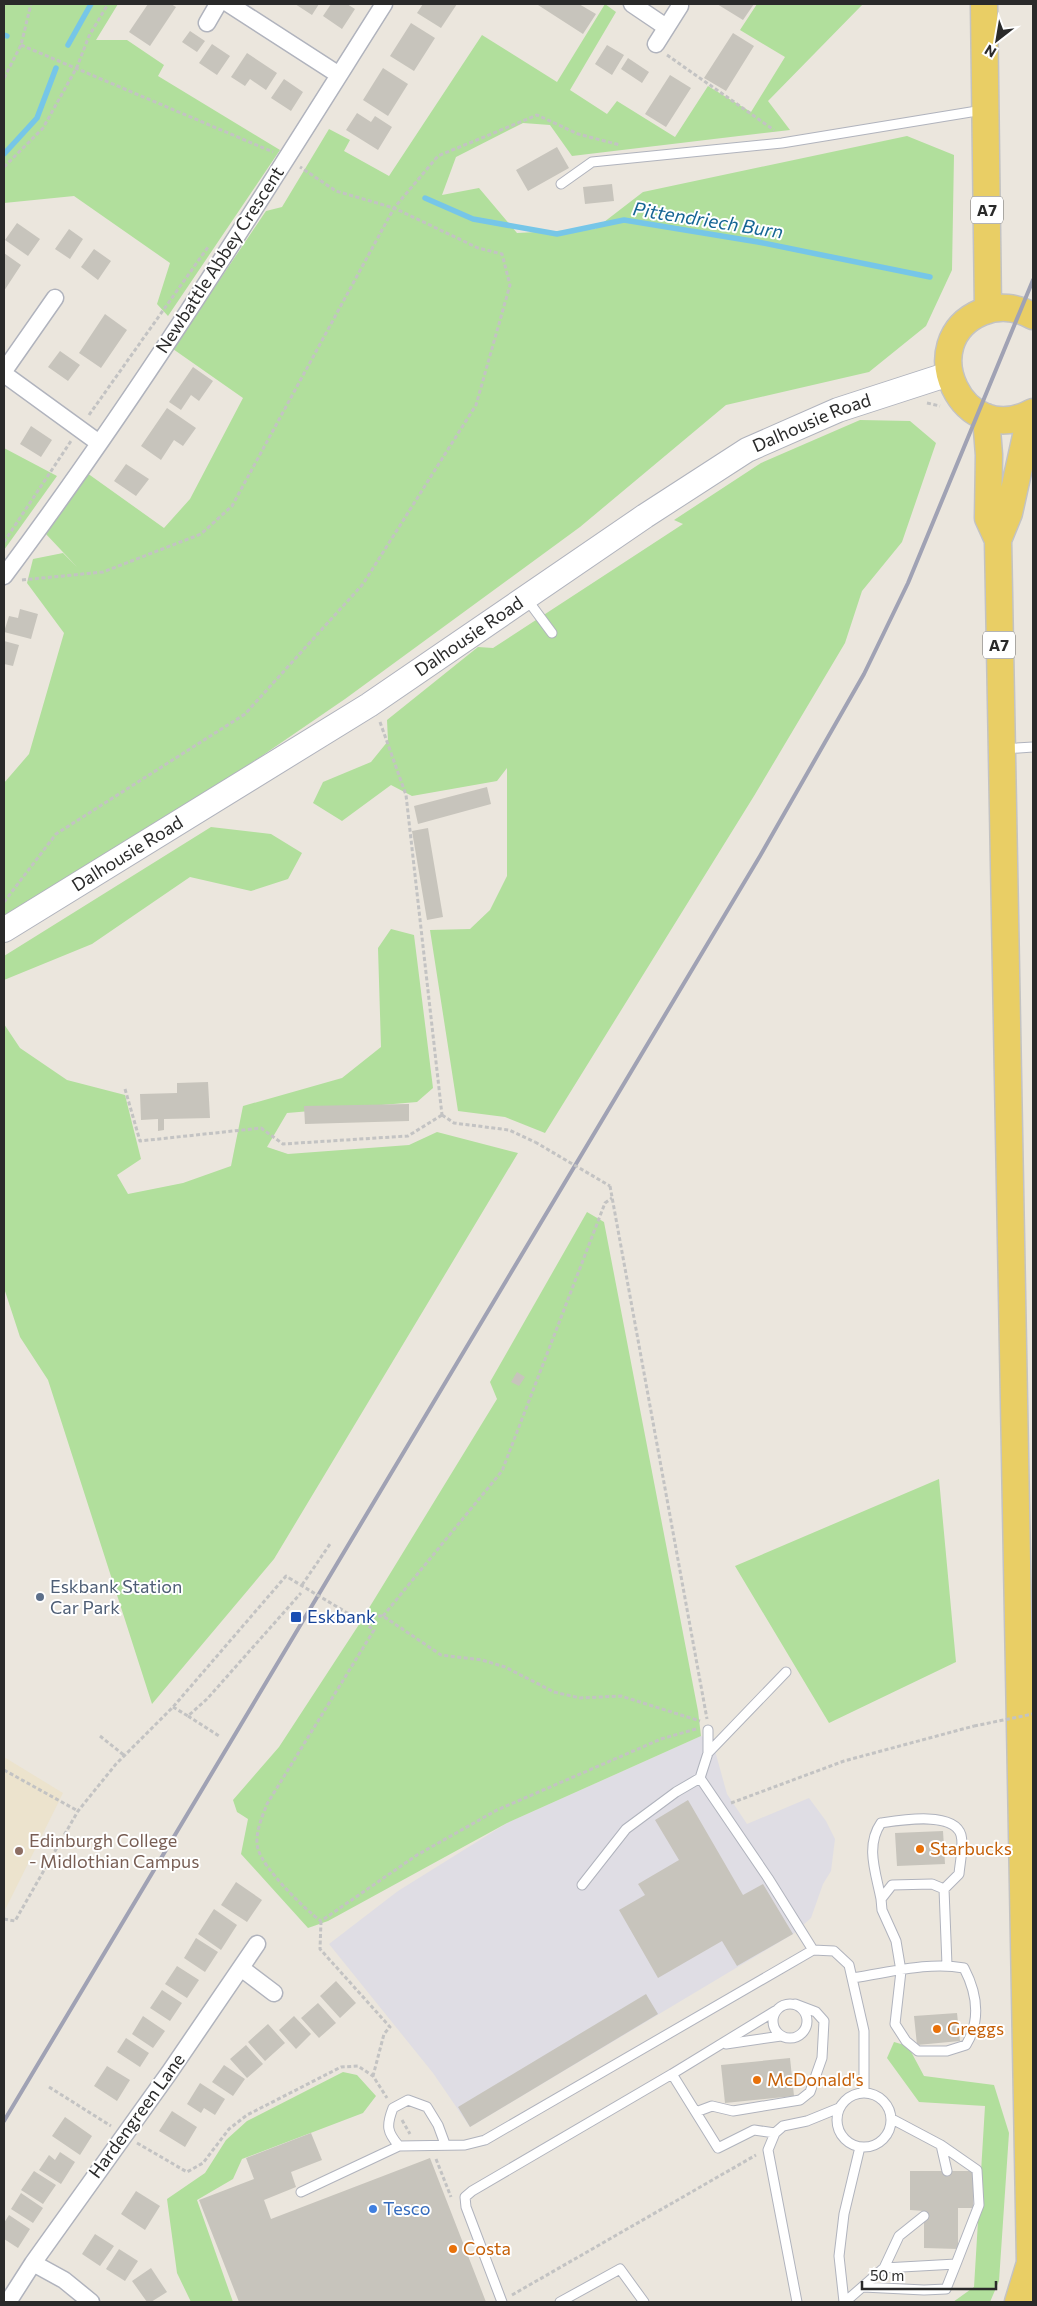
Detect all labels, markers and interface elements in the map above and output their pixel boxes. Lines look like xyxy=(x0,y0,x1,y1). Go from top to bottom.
north arrow xyxy=(972,15,1022,65)
text: N xyxy=(981,42,999,62)
street label: Newbattle Abbey Crescent xyxy=(150,162,288,357)
water label: Pittendriech Burn xyxy=(631,196,785,243)
road number: A7 xyxy=(971,196,1003,224)
street label: Dalhousie Road xyxy=(749,388,873,456)
street label: Dalhousie Road xyxy=(410,591,527,680)
road number: A7 xyxy=(983,632,1015,658)
street label: Dalhousie Road xyxy=(67,811,186,896)
place label: Eskbank Station Car Park xyxy=(50,1575,182,1618)
marker: Eskbank Station Car Park xyxy=(34,1591,46,1603)
place label: Eskbank xyxy=(307,1605,376,1627)
marker: Eskbank xyxy=(289,1610,303,1624)
place label: Edinburgh College - Midlothian Campus xyxy=(29,1829,199,1872)
place label: Starbucks xyxy=(930,1837,1012,1859)
marker: Starbucks xyxy=(914,1843,926,1855)
marker: Edinburgh College - Midlothian Campus xyxy=(13,1845,25,1857)
place label: Greggs xyxy=(947,2017,1004,2039)
marker: Greggs xyxy=(931,2023,943,2035)
street label: Hardengreen Lane xyxy=(84,2049,189,2182)
place label: McDonald's xyxy=(767,2068,864,2090)
marker: McDonald's xyxy=(751,2074,763,2086)
place label: Tesco xyxy=(383,2197,431,2219)
marker: Tesco xyxy=(367,2203,379,2215)
place label: Costa xyxy=(463,2237,511,2259)
marker: Costa xyxy=(447,2243,459,2255)
scale bar xyxy=(862,2258,996,2290)
text: 50 m xyxy=(870,2266,904,2284)

